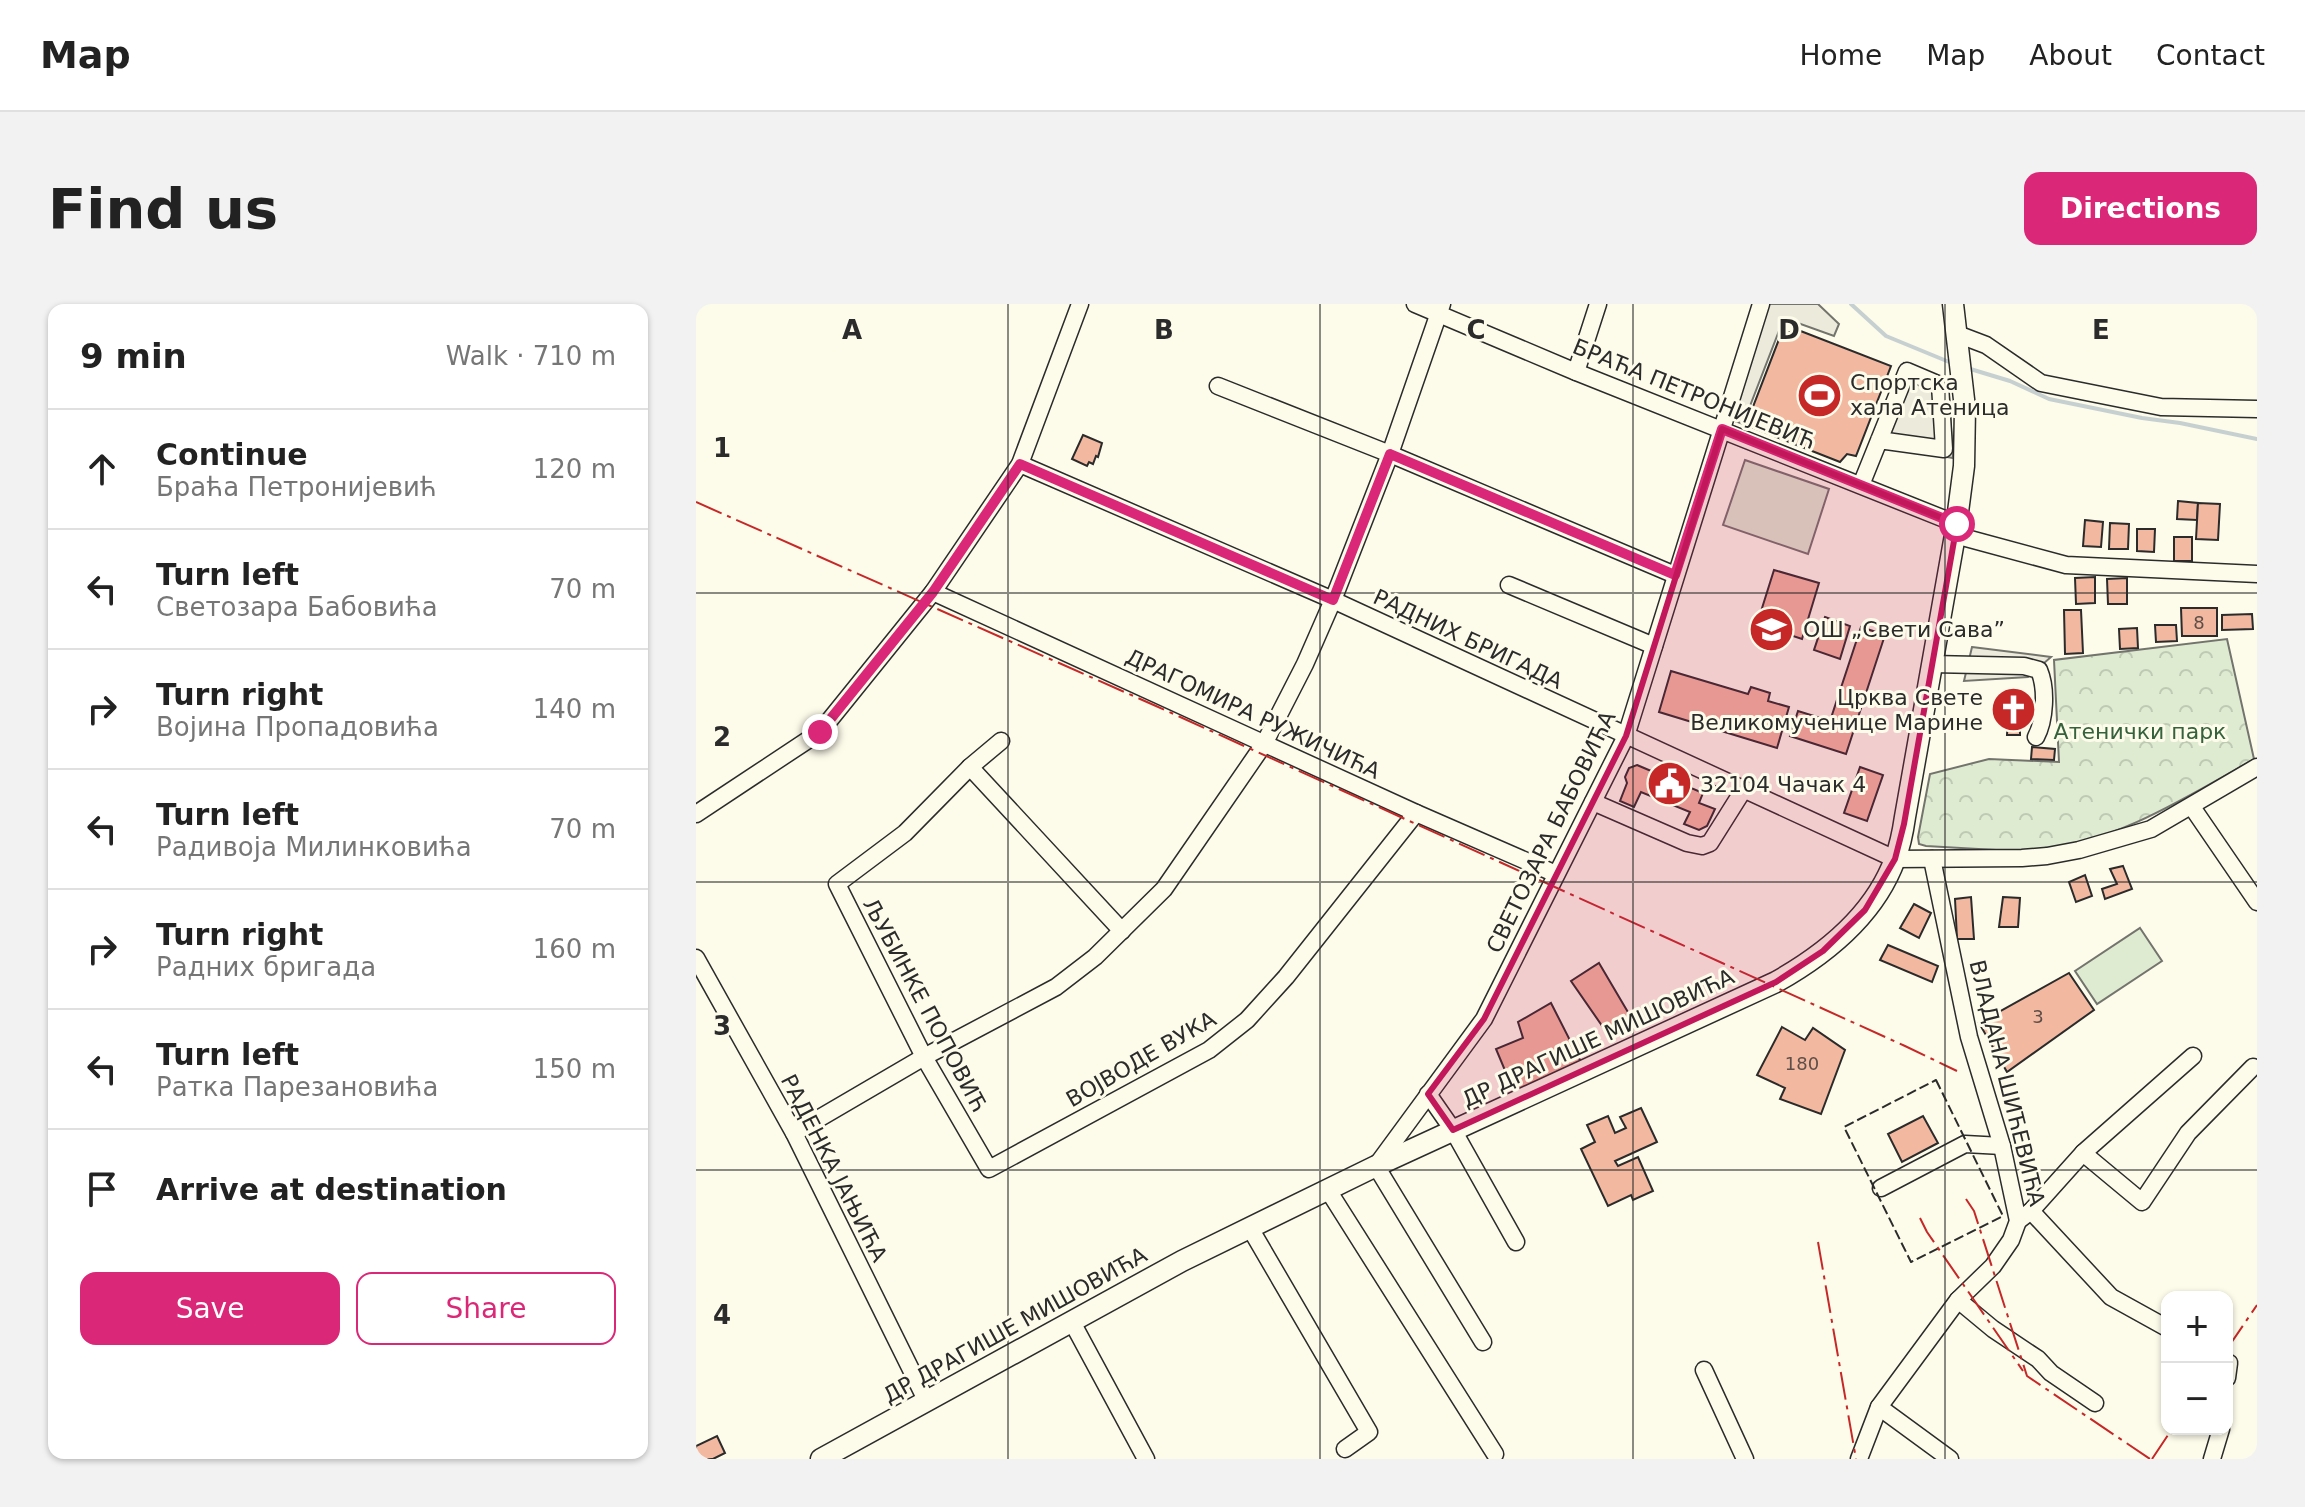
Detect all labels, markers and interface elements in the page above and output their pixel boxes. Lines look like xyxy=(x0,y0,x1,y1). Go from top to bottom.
text: Map xyxy=(40,33,131,77)
text: Home xyxy=(1799,39,1882,72)
text: Map xyxy=(1926,39,1985,72)
text: About xyxy=(2029,39,2112,72)
text: Contact xyxy=(2156,39,2265,72)
button: Directions xyxy=(2024,172,2257,245)
text: Find us xyxy=(48,176,278,241)
text: A xyxy=(842,315,862,345)
text: B xyxy=(1154,315,1174,345)
text: C xyxy=(1466,315,1486,345)
text: D xyxy=(1778,315,1800,345)
text: E xyxy=(2092,315,2110,345)
street label: БРАЋА ПЕТРОНИЈЕВИЋ xyxy=(1569,334,1819,454)
text: 9 min xyxy=(80,336,187,376)
text: Walk · 710 m xyxy=(446,341,616,371)
place label: Спортска хала Атеница xyxy=(1850,370,2010,420)
sports icon: Спортска хала Атеница xyxy=(1795,371,1843,419)
text: 1 xyxy=(713,433,731,463)
text: Continue xyxy=(156,437,308,472)
icon: ahead xyxy=(80,447,124,491)
text: 120 m xyxy=(533,454,616,484)
text: Браћа Петронијевић xyxy=(156,472,437,502)
route start xyxy=(1939,506,1975,542)
text: Turn left xyxy=(156,557,299,592)
icon: left xyxy=(80,567,124,611)
text: 70 m xyxy=(549,574,616,604)
street label: РАДНИХ БРИГАДА xyxy=(1369,584,1567,694)
text: Светозара Бабовића xyxy=(156,592,438,622)
school or university icon: ОШ „Свети Сава” xyxy=(1748,605,1796,653)
house number: 8 xyxy=(2193,612,2205,633)
place label: ОШ „Свети Сава” xyxy=(1803,617,2005,642)
street label: ДРАГОМИРА РУЖИЧИЋА xyxy=(1122,644,1384,784)
text: Turn right xyxy=(156,677,323,712)
place label: Црква Свете Великомученице Марине xyxy=(1690,685,1983,735)
church icon: Црква Свете Великомученице Марине xyxy=(1990,686,2038,734)
icon: right xyxy=(80,687,124,731)
text: 140 m xyxy=(533,694,616,724)
street label: СВЕТОЗАРА БАБОВИЋА xyxy=(1481,707,1621,957)
text: Војина Пропадовића xyxy=(156,712,439,742)
route end xyxy=(802,714,838,750)
park label: Атенички парк xyxy=(2054,719,2226,744)
text: 2 xyxy=(713,722,731,752)
public building icon: 32104 Чачак 4 xyxy=(1645,760,1693,808)
place label: 32104 Чачак 4 xyxy=(1700,772,1866,797)
text: Turn left xyxy=(156,797,299,832)
icon: left xyxy=(80,807,124,851)
text: 70 m xyxy=(549,814,616,844)
text: Радивоја Милинковића xyxy=(156,832,472,862)
street label: ЉУБИНКЕ ПОПОВИЋ xyxy=(858,894,992,1116)
text: Turn right xyxy=(156,917,323,952)
icon: right xyxy=(80,927,124,971)
text: 160 m xyxy=(533,934,616,964)
text: Радних бригада xyxy=(156,952,376,982)
street label: ВЛАДАНА ШИЋЕВИЋА xyxy=(1964,957,2050,1209)
street label: ДР ДРАГИШЕ МИШОВИЋА xyxy=(1458,964,1738,1112)
street label: ВОЈВОДЕ ВУКА xyxy=(1062,1006,1220,1112)
house number: 3 xyxy=(2032,1006,2044,1027)
text: 3 xyxy=(713,1011,731,1041)
text: Turn left xyxy=(156,1037,299,1072)
icon: left xyxy=(80,1047,124,1091)
house number: 180 xyxy=(1785,1053,1819,1074)
text: 150 m xyxy=(533,1054,616,1084)
street label: РАДЕНКА ЈАЊИЋА xyxy=(776,1070,892,1266)
text: Ратка Парезановића xyxy=(156,1072,438,1102)
icon: arrive xyxy=(80,1167,124,1211)
text: Arrive at destination xyxy=(156,1172,507,1207)
street label: ДР ДРАГИШЕ МИШОВИЋА xyxy=(879,1242,1151,1408)
button: Save xyxy=(80,1272,340,1345)
button: Share xyxy=(356,1272,616,1345)
map controls xyxy=(2161,1291,2233,1435)
button: + xyxy=(2161,1291,2233,1363)
text: 4 xyxy=(713,1300,731,1330)
button: − xyxy=(2161,1363,2233,1435)

